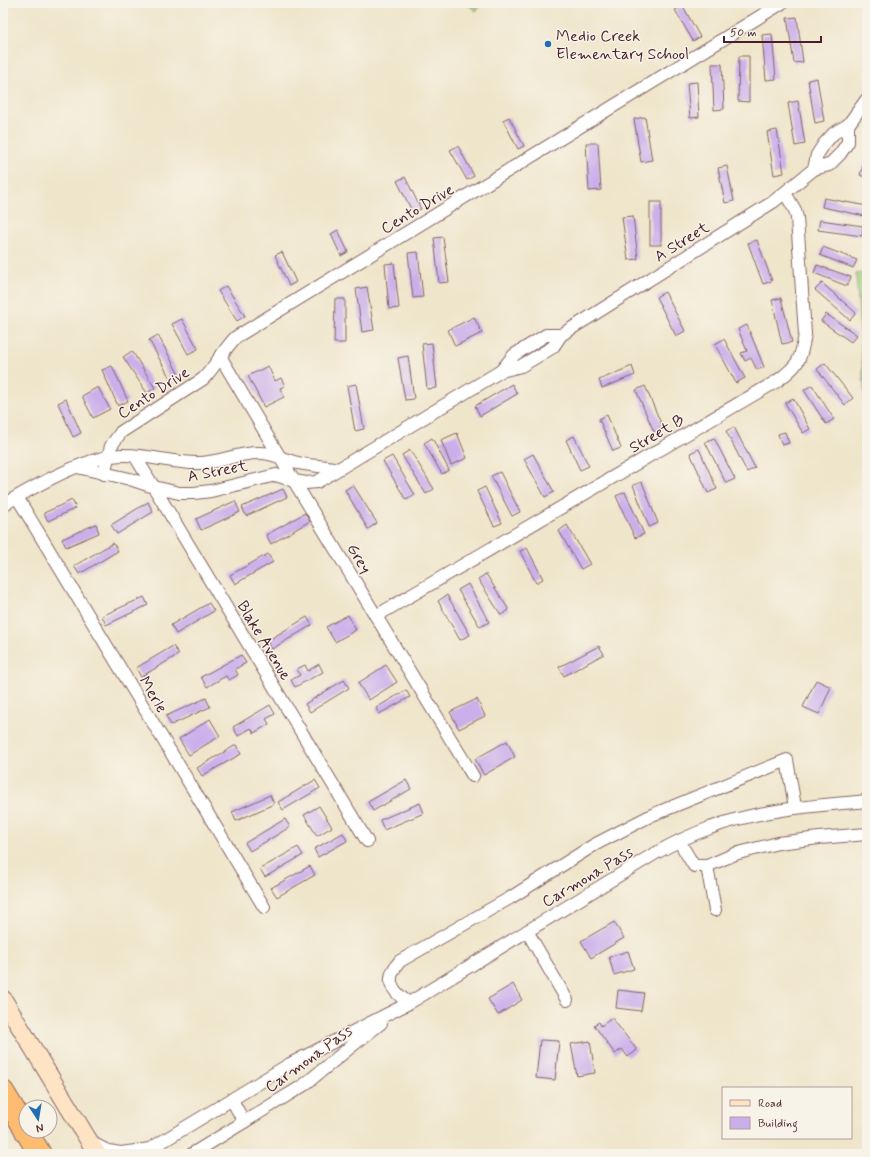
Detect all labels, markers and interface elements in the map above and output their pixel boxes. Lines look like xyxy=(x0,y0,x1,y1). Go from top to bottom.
scale bar xyxy=(724,18,821,44)
text: 50 m xyxy=(730,25,757,41)
place label: Medio Creek Elementary School xyxy=(556,26,689,65)
marker: Medio Creek Elementary School xyxy=(543,39,553,49)
street label: Cento Drive xyxy=(377,179,458,239)
street label: A Street xyxy=(651,217,714,267)
street label: Cento Drive xyxy=(114,362,194,424)
street label: Street B xyxy=(626,410,688,458)
street label: A Street xyxy=(186,455,250,488)
street label: Grey xyxy=(342,540,376,578)
street label: Blake Avenue xyxy=(232,597,296,685)
street label: Merle xyxy=(134,672,172,717)
street label: Carmona Pass xyxy=(538,842,637,913)
street label: Carmona Pass xyxy=(261,1021,357,1098)
legend xyxy=(722,1087,852,1139)
text: Road xyxy=(758,1096,782,1112)
north arrow xyxy=(18,1099,58,1139)
text: Building xyxy=(758,1116,798,1133)
text: N xyxy=(35,1120,45,1135)

